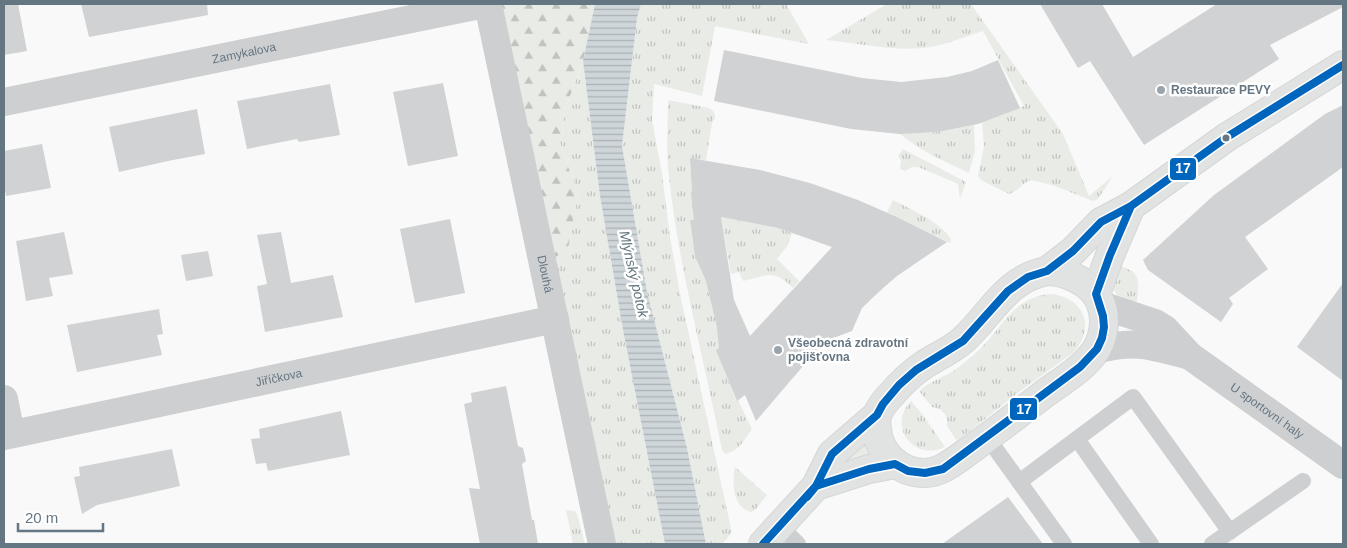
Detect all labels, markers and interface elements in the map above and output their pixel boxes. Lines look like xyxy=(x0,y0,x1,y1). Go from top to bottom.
street label: Zamykalova xyxy=(211,40,278,66)
place label: Restaurace PEVY xyxy=(1171,83,1271,97)
marker: Restaurace PEVY xyxy=(1155,84,1167,96)
unlabelled marker xyxy=(1221,133,1231,143)
line badge: 17 xyxy=(1169,157,1197,181)
text: 17 xyxy=(1175,160,1191,176)
water label: Mlýnský potok xyxy=(616,229,652,320)
street label: Dlouhá xyxy=(534,254,556,294)
place label: Všeobecná zdravotní pojišťovna xyxy=(788,336,909,364)
marker: Všeobecná zdravotní pojišťovna xyxy=(772,344,784,356)
street label: Jiříčkova xyxy=(254,366,304,389)
street label: U sportovní haly xyxy=(1228,380,1306,442)
line badge: 17 xyxy=(1009,397,1038,421)
text: 17 xyxy=(1016,401,1032,417)
scale bar xyxy=(18,500,102,532)
text: 20 m xyxy=(25,509,58,526)

